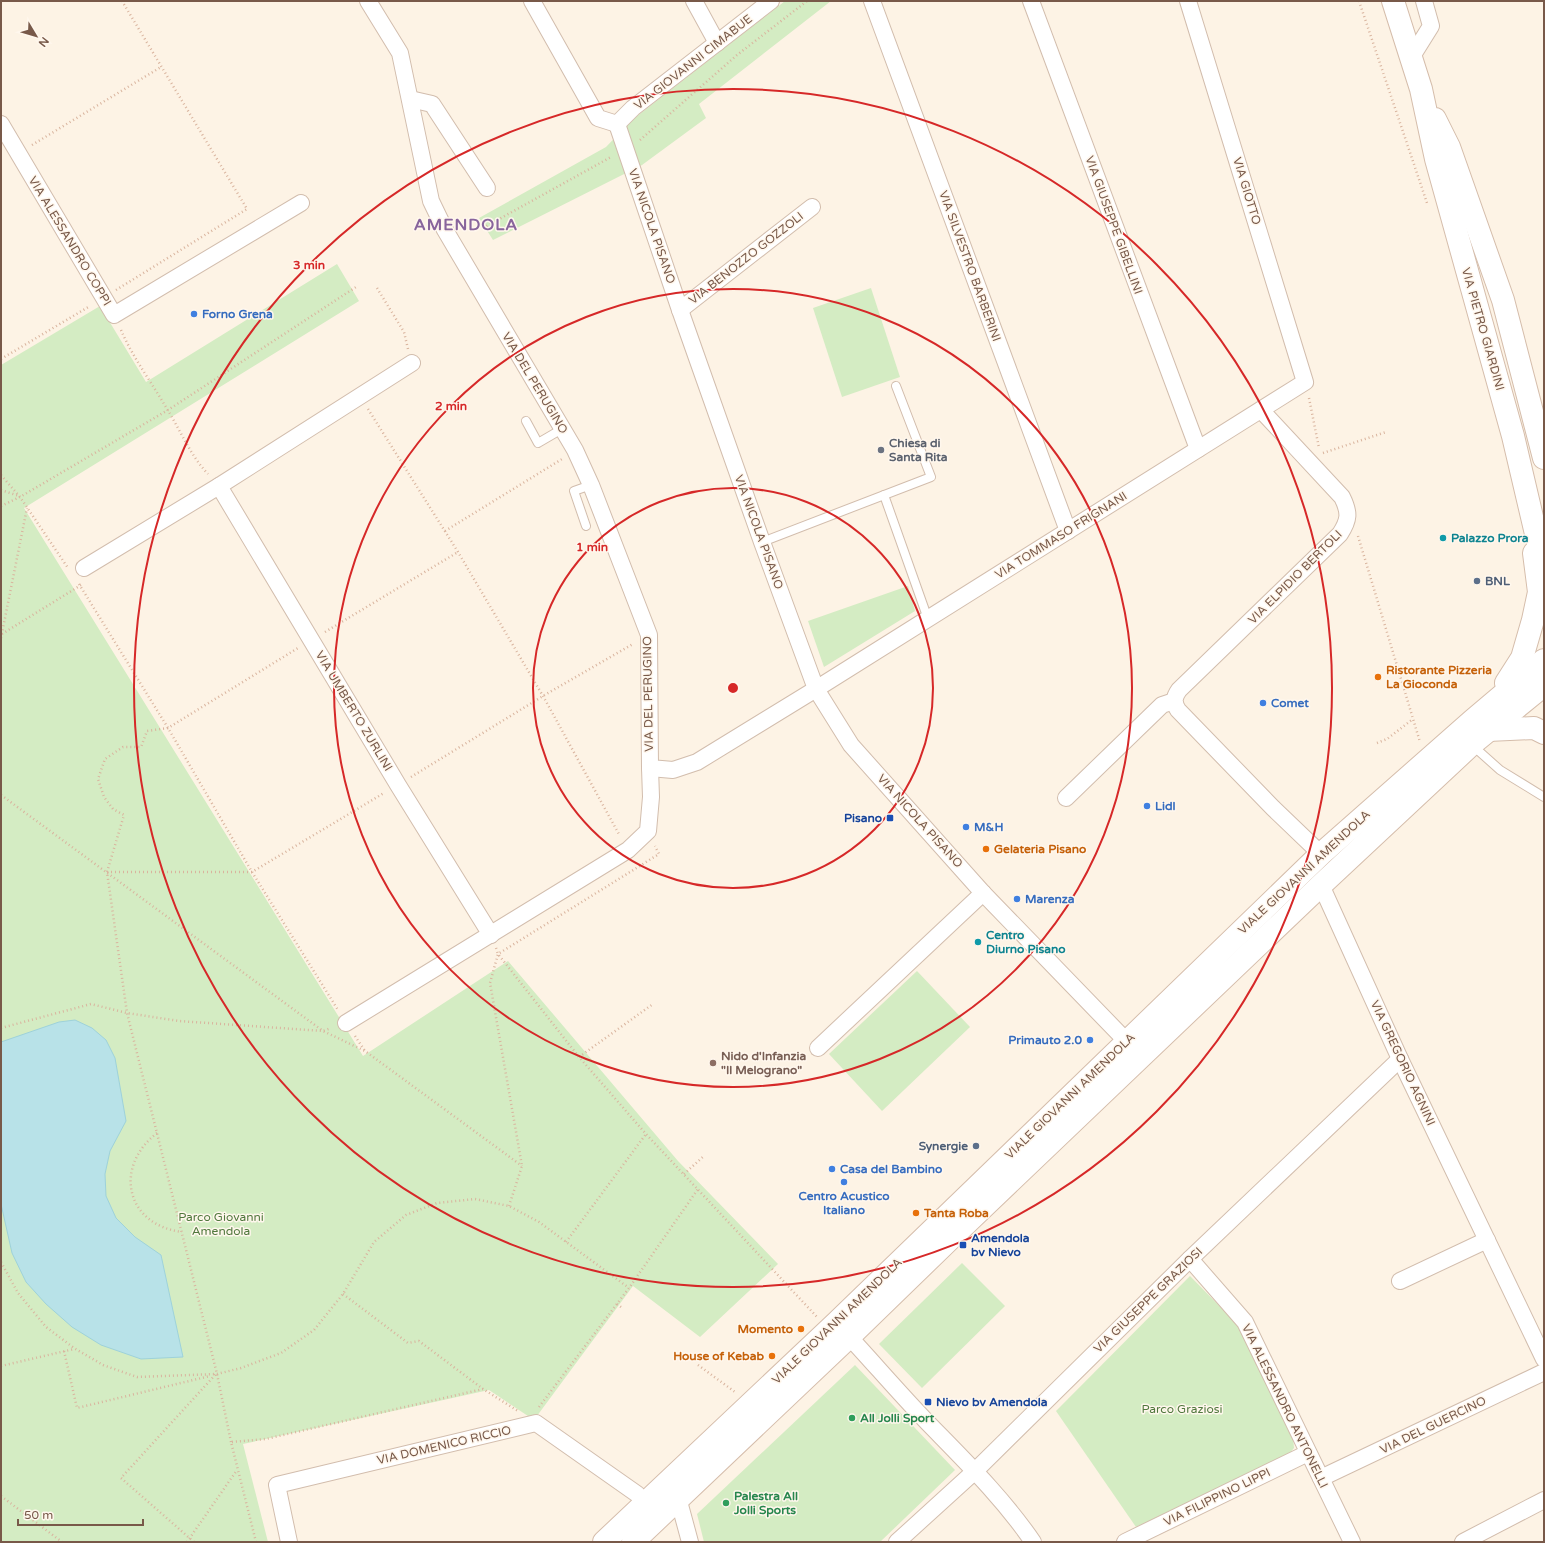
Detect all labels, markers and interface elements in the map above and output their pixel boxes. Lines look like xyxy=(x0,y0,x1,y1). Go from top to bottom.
street label: VIA GIOVANNI CIMABUE xyxy=(631,11,755,112)
north arrow xyxy=(16,16,56,56)
text: N xyxy=(36,34,51,49)
street label: VIA GIUSEPPE GIBELLINI xyxy=(1082,154,1146,296)
street label: VIA GIOTTO xyxy=(1230,156,1264,227)
street label: VIA NICOLA PISANO xyxy=(626,167,678,286)
street label: VIA ALESSANDRO COPPI xyxy=(26,174,114,308)
street label: VIA SILVESTRO BARBERINI xyxy=(936,189,1004,343)
street label: VIA BENOZZO GOZZOLI xyxy=(686,209,806,307)
district label: AMENDOLA xyxy=(414,215,518,235)
text: 3 min xyxy=(293,258,325,272)
street label: VIA PIETRO GIARDINI xyxy=(1459,266,1507,392)
place label: Forno Grena xyxy=(202,307,273,321)
marker: Forno Grena xyxy=(189,309,199,319)
street label: VIA DEL PERUGINO xyxy=(499,330,571,436)
text: 2 min xyxy=(435,399,467,413)
place label: Chiesa di Santa Rita xyxy=(889,436,948,464)
marker: Chiesa di Santa Rita xyxy=(876,445,886,455)
street label: VIA NICOLA PISANO xyxy=(732,473,786,591)
street label: VIA TOMMASO FRIGNANI xyxy=(992,489,1130,581)
street label: VIA ELPIDIO BERTOLI xyxy=(1245,527,1345,627)
place label: Palazzo Prora xyxy=(1451,531,1529,545)
marker: Palazzo Prora xyxy=(1438,533,1448,543)
text: 1 min xyxy=(576,540,608,554)
place label: BNL xyxy=(1485,574,1510,588)
marker: BNL xyxy=(1472,576,1482,586)
street label: VIA DEL PERUGINO xyxy=(640,636,656,752)
street label: VIA UMBERTO ZURLINI xyxy=(313,648,395,774)
place label: Ristorante Pizzeria La Gioconda xyxy=(1386,663,1492,691)
marker: Ristorante Pizzeria La Gioconda xyxy=(1373,672,1383,682)
centre of rings xyxy=(726,681,740,695)
place label: Comet xyxy=(1271,696,1309,710)
marker: Comet xyxy=(1258,698,1268,708)
street label: VIA NICOLA PISANO xyxy=(874,771,966,871)
place label: Lidl xyxy=(1155,799,1175,813)
marker: Lidl xyxy=(1142,801,1152,811)
street label: VIALE GIOVANNI AMENDOLA xyxy=(1235,807,1373,937)
place label: Pisano xyxy=(844,811,882,825)
marker: Pisano xyxy=(885,813,895,823)
place label: M&H xyxy=(974,820,1003,834)
marker: M&H xyxy=(961,822,971,832)
place label: Gelateria Pisano xyxy=(994,842,1086,856)
marker: Gelateria Pisano xyxy=(981,844,991,854)
place label: Marenza xyxy=(1025,892,1075,906)
marker: Marenza xyxy=(1012,894,1022,904)
place label: Centro Diurno Pisano xyxy=(986,928,1066,956)
marker: Centro Diurno Pisano xyxy=(973,937,983,947)
street label: VIA GREGORIO AGNINI xyxy=(1368,998,1438,1128)
street label: VIALE GIOVANNI AMENDOLA xyxy=(1002,1030,1138,1162)
place label: Primauto 2.0 xyxy=(1008,1033,1082,1047)
marker: Primauto 2.0 xyxy=(1085,1035,1095,1045)
place label: Nido d'Infanzia "Il Melograno" xyxy=(721,1049,807,1078)
marker: Nido d'Infanzia "Il Melograno" xyxy=(708,1058,718,1068)
place label: Synergie xyxy=(919,1139,968,1154)
marker: Synergie xyxy=(971,1141,981,1151)
place label: Casa del Bambino xyxy=(840,1162,942,1176)
marker: Casa del Bambino xyxy=(827,1164,837,1174)
marker: Centro Acustico Italiano xyxy=(839,1177,849,1187)
place label: Centro Acustico Italiano xyxy=(799,1189,889,1217)
place label: Tanta Roba xyxy=(923,1206,989,1220)
marker: Tanta Roba xyxy=(911,1208,921,1218)
park label: Parco Giovanni Amendola xyxy=(178,1210,264,1238)
place label: Amendola bv Nievo xyxy=(971,1231,1030,1259)
marker: Amendola bv Nievo xyxy=(958,1240,968,1250)
street label: VIA GIUSEPPE GRAZIOSI xyxy=(1091,1244,1205,1356)
street label: VIALE GIOVANNI AMENDOLA xyxy=(769,1255,905,1387)
place label: Momento xyxy=(738,1322,793,1336)
street label: VIA ALESSANDRO ANTONELLI xyxy=(1239,1322,1331,1490)
marker: Momento xyxy=(796,1324,806,1334)
place label: House of Kebab xyxy=(673,1349,764,1363)
marker: House of Kebab xyxy=(767,1351,777,1361)
street label: VIA DEL GUERCINO xyxy=(1378,1393,1488,1457)
place label: Nievo bv Amendola xyxy=(936,1395,1048,1409)
marker: Nievo bv Amendola xyxy=(923,1397,933,1407)
park label: Parco Graziosi xyxy=(1141,1402,1223,1416)
place label: All Jolli Sport xyxy=(860,1411,935,1426)
marker: All Jolli Sport xyxy=(847,1413,857,1423)
street label: VIA DOMENICO RICCIO xyxy=(375,1423,513,1467)
street label: VIA FILIPPINO LIPPI xyxy=(1161,1465,1273,1529)
place label: Palestra All Jolli Sports xyxy=(733,1489,798,1518)
marker: Palestra All Jolli Sports xyxy=(721,1498,731,1508)
scale bar xyxy=(18,1501,143,1527)
text: 50 m xyxy=(24,1508,53,1522)

